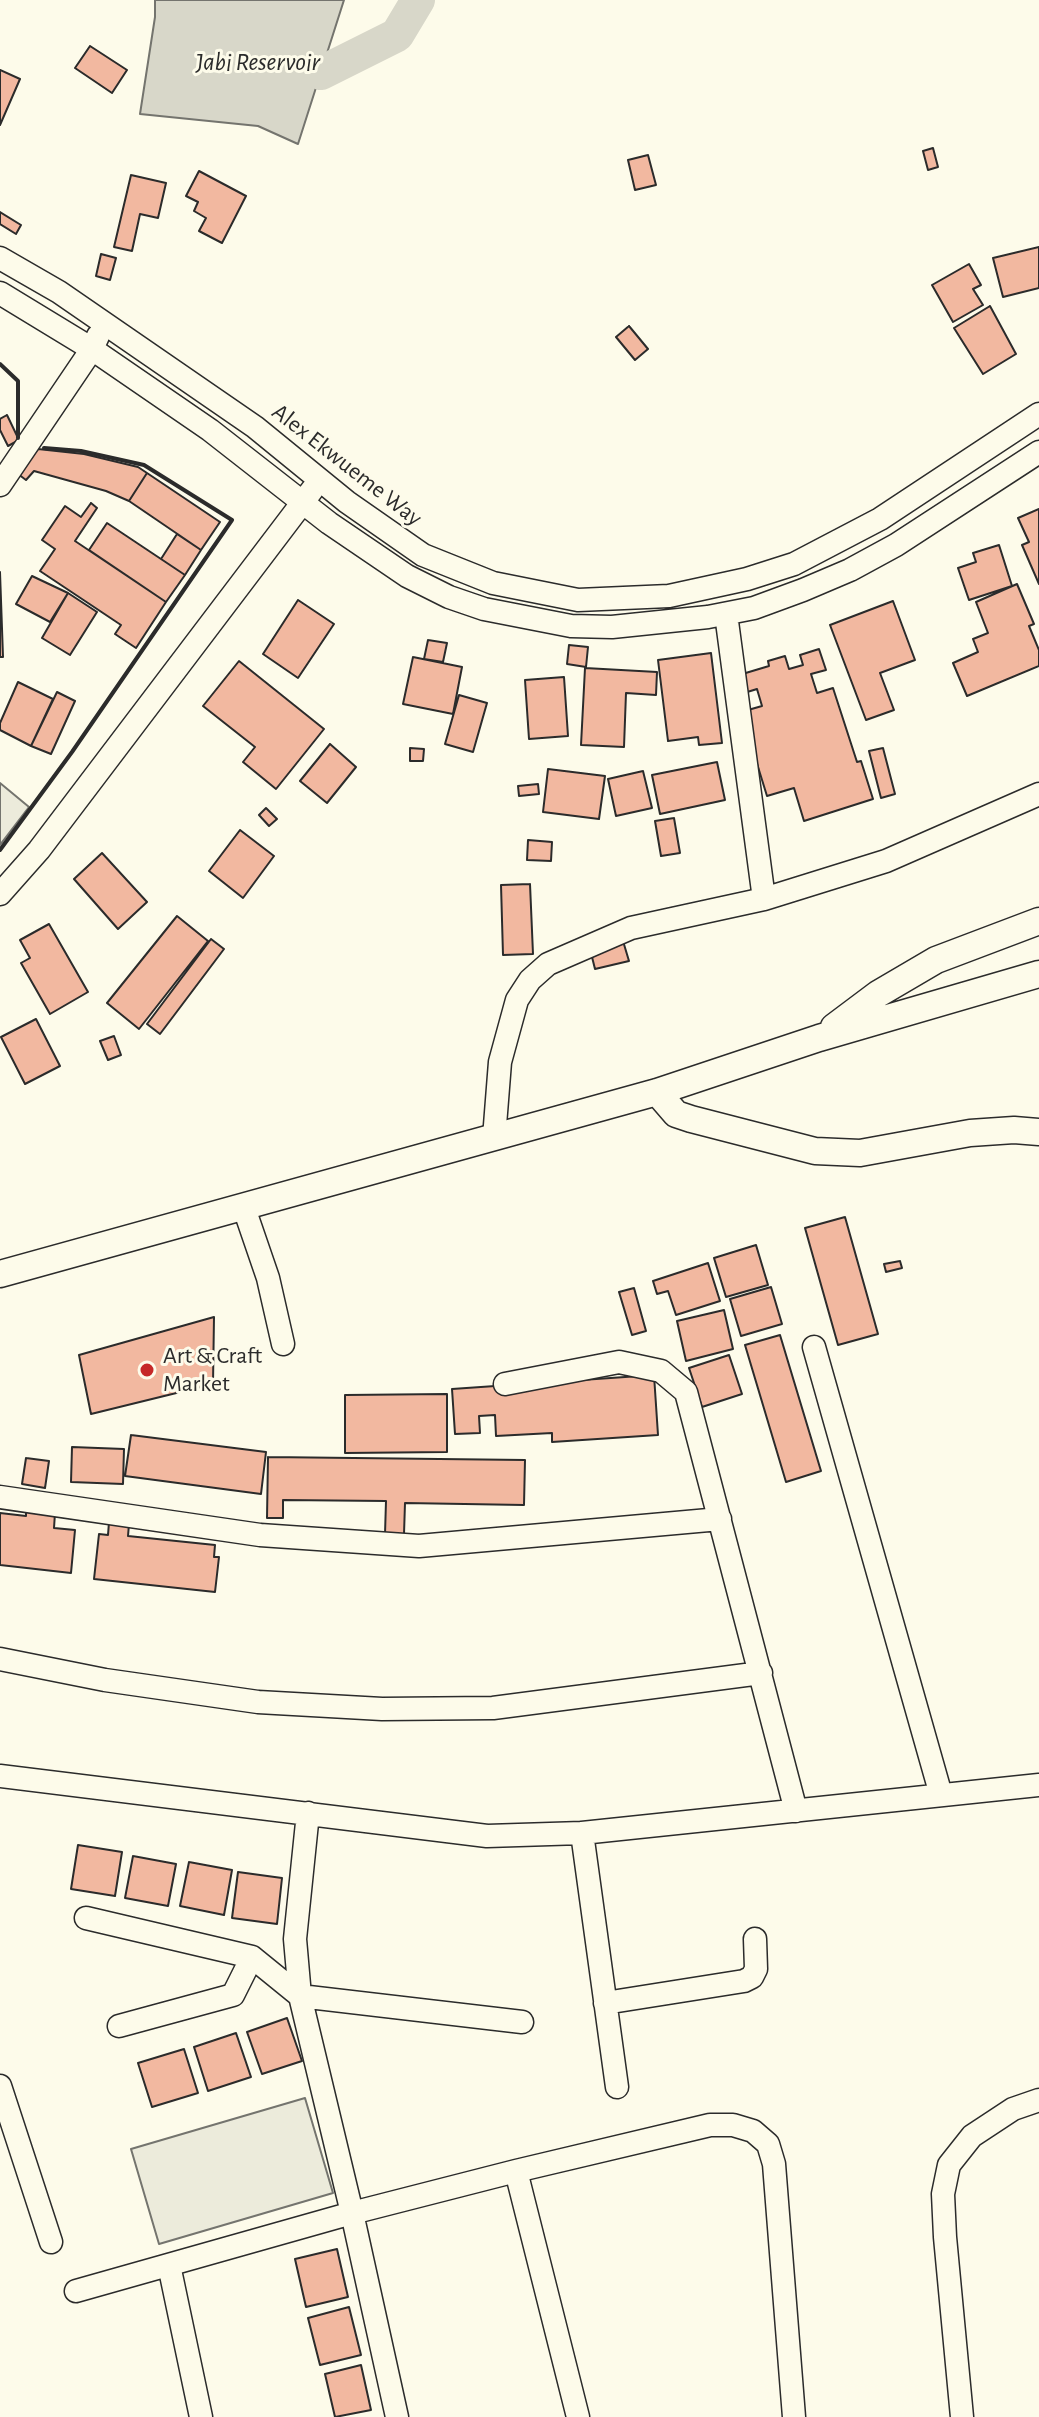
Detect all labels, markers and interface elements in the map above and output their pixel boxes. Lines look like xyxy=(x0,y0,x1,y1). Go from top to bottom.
water label: Jabi Reservoir xyxy=(196,46,320,78)
street label: Alex Ekwueme Way xyxy=(266,397,428,533)
place label: Art & Craft Market xyxy=(163,1342,262,1398)
marker: Art & Craft Market xyxy=(138,1361,156,1379)

